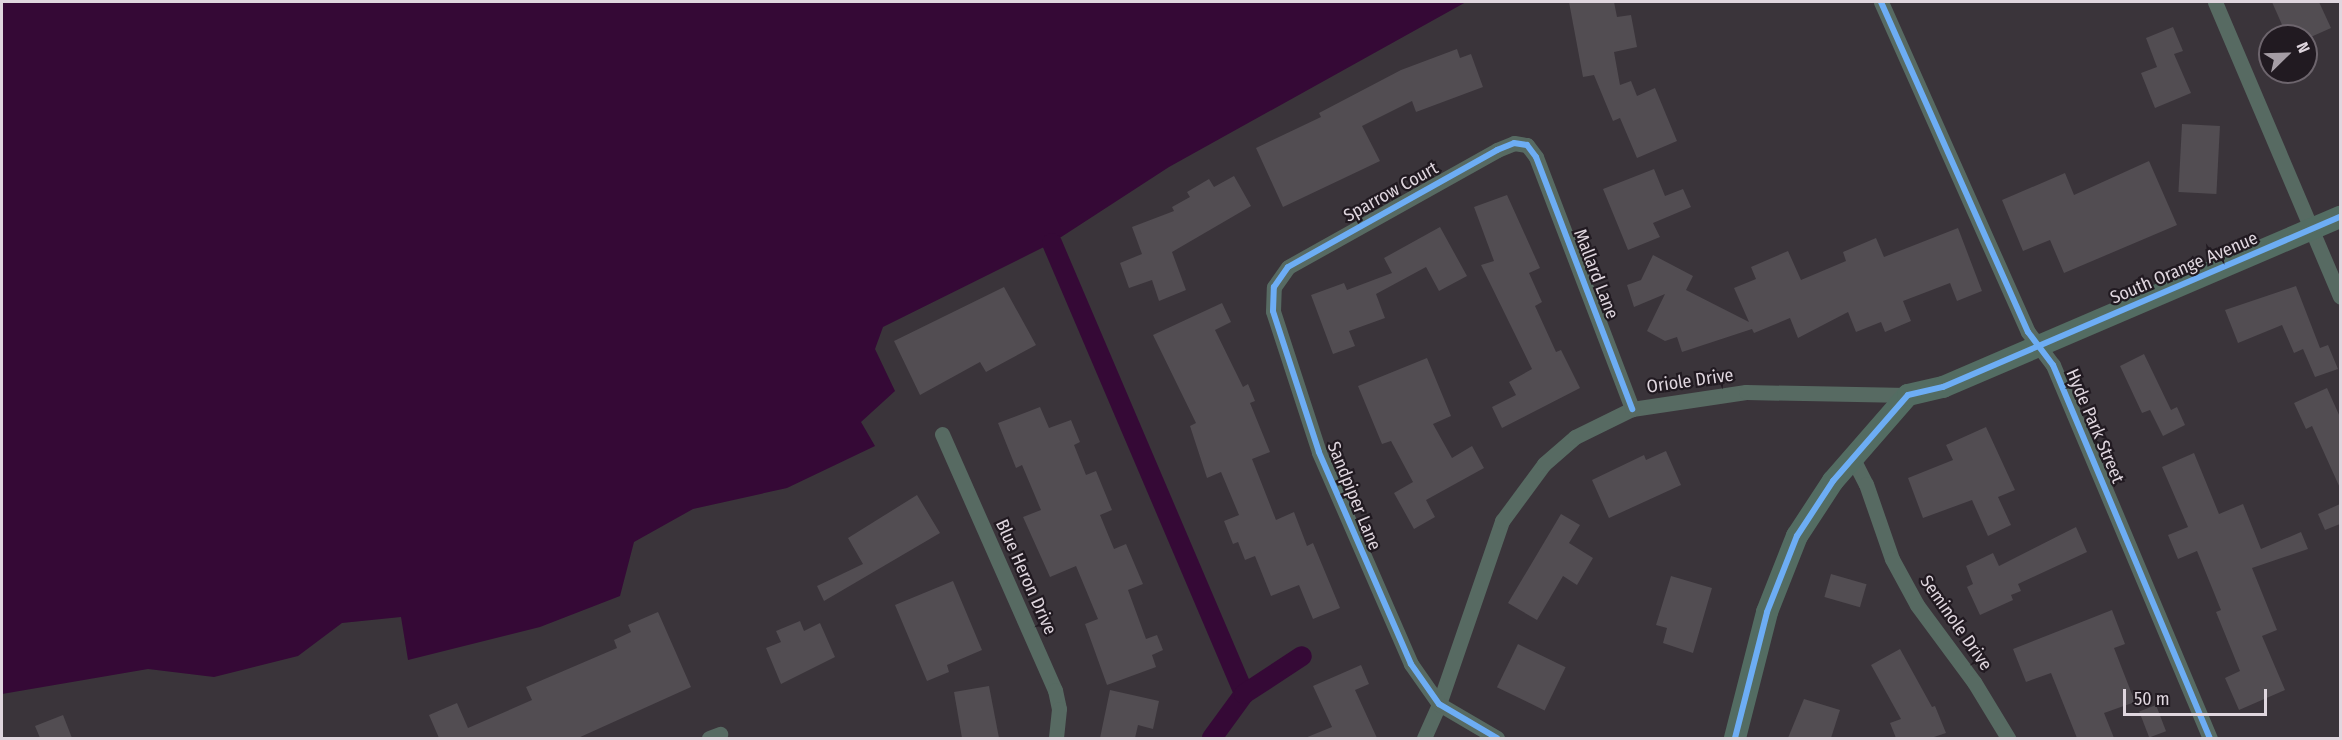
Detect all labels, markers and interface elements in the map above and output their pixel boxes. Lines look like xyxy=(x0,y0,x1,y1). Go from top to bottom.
north arrow xyxy=(2258,24,2318,84)
text: N xyxy=(2293,39,2314,56)
street label: Sparrow Court xyxy=(1340,157,1442,227)
street label: Mallard Lane xyxy=(1569,226,1623,322)
street label: South Orange Avenue xyxy=(2107,227,2261,309)
street label: Oriole Drive xyxy=(1645,364,1735,398)
street label: Hyde Park Street xyxy=(2061,366,2129,486)
street label: Sandpiper Lane xyxy=(1322,439,1386,553)
street label: Blue Heron Drive xyxy=(991,516,1061,638)
street label: Seminole Drive xyxy=(1915,571,1997,675)
scale bar xyxy=(2126,677,2270,715)
text: 50 m xyxy=(2134,688,2170,710)

